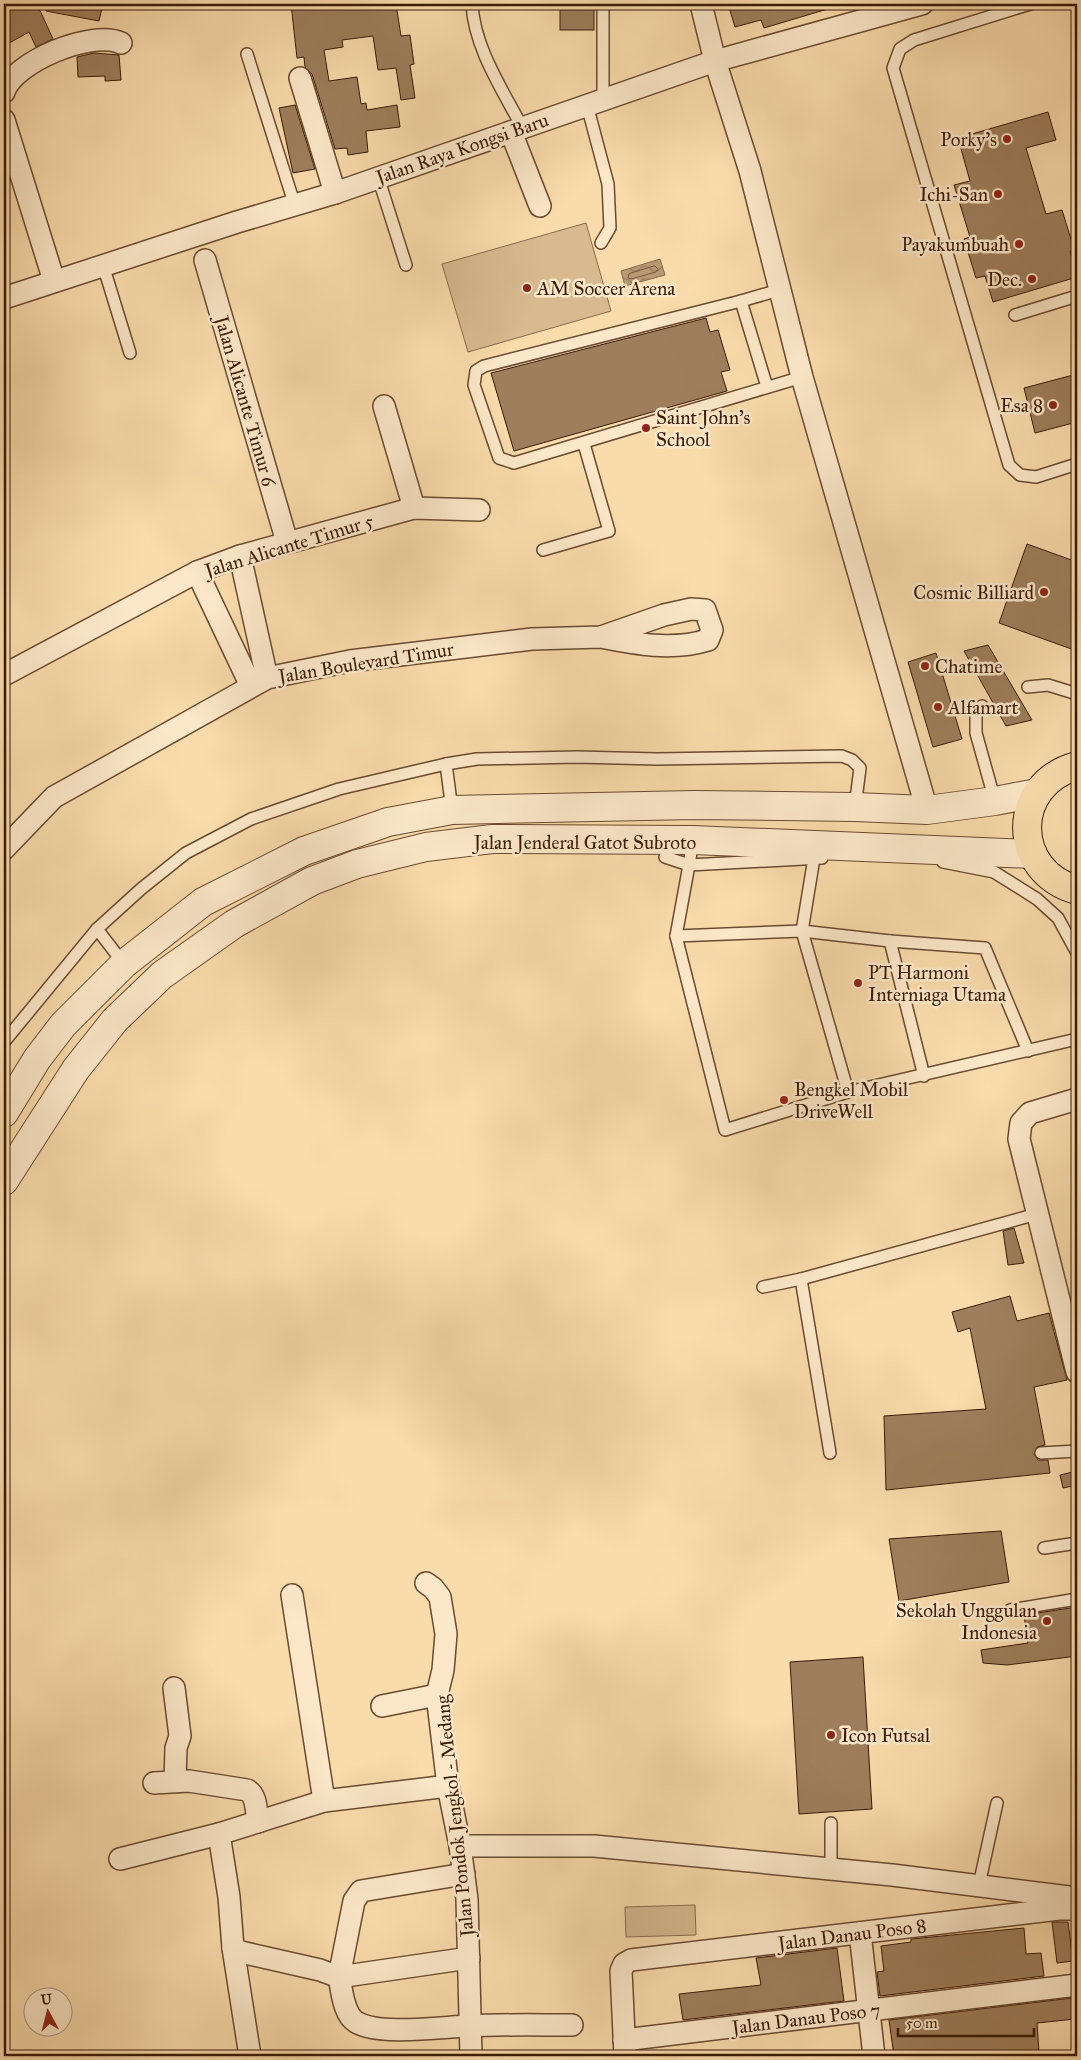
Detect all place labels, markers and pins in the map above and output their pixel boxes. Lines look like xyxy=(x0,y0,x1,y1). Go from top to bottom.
place label: Porky's xyxy=(940,128,997,151)
marker: Porky's xyxy=(1001,133,1013,145)
place label: Ichi-San xyxy=(919,183,988,206)
marker: Ichi-San xyxy=(992,188,1004,200)
place label: Payakumbuah xyxy=(901,233,1009,256)
marker: Payakumbuah xyxy=(1013,238,1025,250)
place label: Dec. xyxy=(987,268,1022,291)
marker: Dec. xyxy=(1026,273,1038,285)
place label: AM Soccer Arena xyxy=(536,277,676,300)
marker: AM Soccer Arena xyxy=(521,282,533,294)
place label: Esa 8 xyxy=(1000,394,1043,417)
marker: Esa 8 xyxy=(1047,399,1059,411)
place label: Saint John's School xyxy=(656,406,751,451)
marker: Saint John's School xyxy=(640,422,652,434)
place label: Cosmic Billiard xyxy=(913,581,1034,604)
marker: Cosmic Billiard xyxy=(1038,586,1050,598)
place label: Chatime xyxy=(935,655,1002,678)
marker: Chatime xyxy=(919,660,931,672)
place label: Alfamart xyxy=(947,696,1018,719)
marker: Alfamart xyxy=(932,701,944,713)
place label: PT Harmoni Interniaga Utama xyxy=(868,961,1007,1007)
marker: PT Harmoni Interniaga Utama xyxy=(852,977,864,989)
place label: Bengkel Mobil DriveWell xyxy=(794,1078,909,1123)
marker: Bengkel Mobil DriveWell xyxy=(778,1094,790,1106)
place label: Sekolah Unggulan Indonesia xyxy=(896,1599,1038,1644)
marker: Sekolah Unggulan Indonesia xyxy=(1041,1615,1053,1627)
place label: Icon Futsal xyxy=(841,1724,931,1747)
marker: Icon Futsal xyxy=(825,1729,837,1741)

